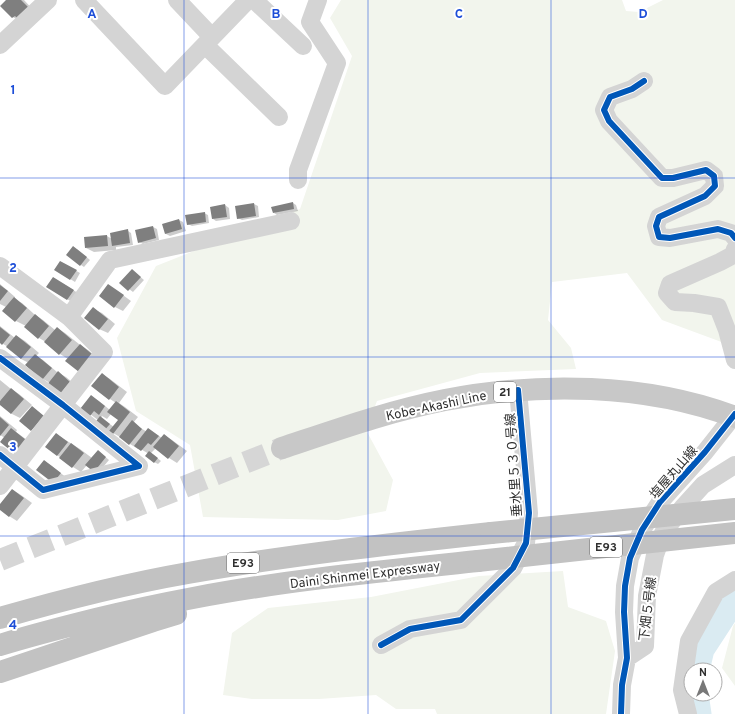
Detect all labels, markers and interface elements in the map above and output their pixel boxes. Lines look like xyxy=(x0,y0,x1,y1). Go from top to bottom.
text: A xyxy=(87,7,97,23)
text: B xyxy=(272,7,281,23)
text: C xyxy=(455,7,463,23)
text: D xyxy=(638,7,648,23)
text: 1 xyxy=(10,83,16,99)
text: 2 xyxy=(9,261,17,277)
road number: 21 xyxy=(494,382,516,402)
street label: Kobe-Akashi Line xyxy=(385,389,488,425)
street label: 垂水里５３０号線 xyxy=(502,412,527,517)
text: 3 xyxy=(9,440,17,456)
street label: 塩屋丸山線 xyxy=(646,443,702,503)
road number: E93 xyxy=(590,537,622,557)
road number: E93 xyxy=(227,553,259,573)
street label: Daini Shinmei Expressway xyxy=(289,559,441,593)
street label: 下畑５号線 xyxy=(636,576,661,642)
text: 4 xyxy=(9,618,17,634)
north arrow xyxy=(683,662,723,702)
text: N xyxy=(699,666,707,680)

